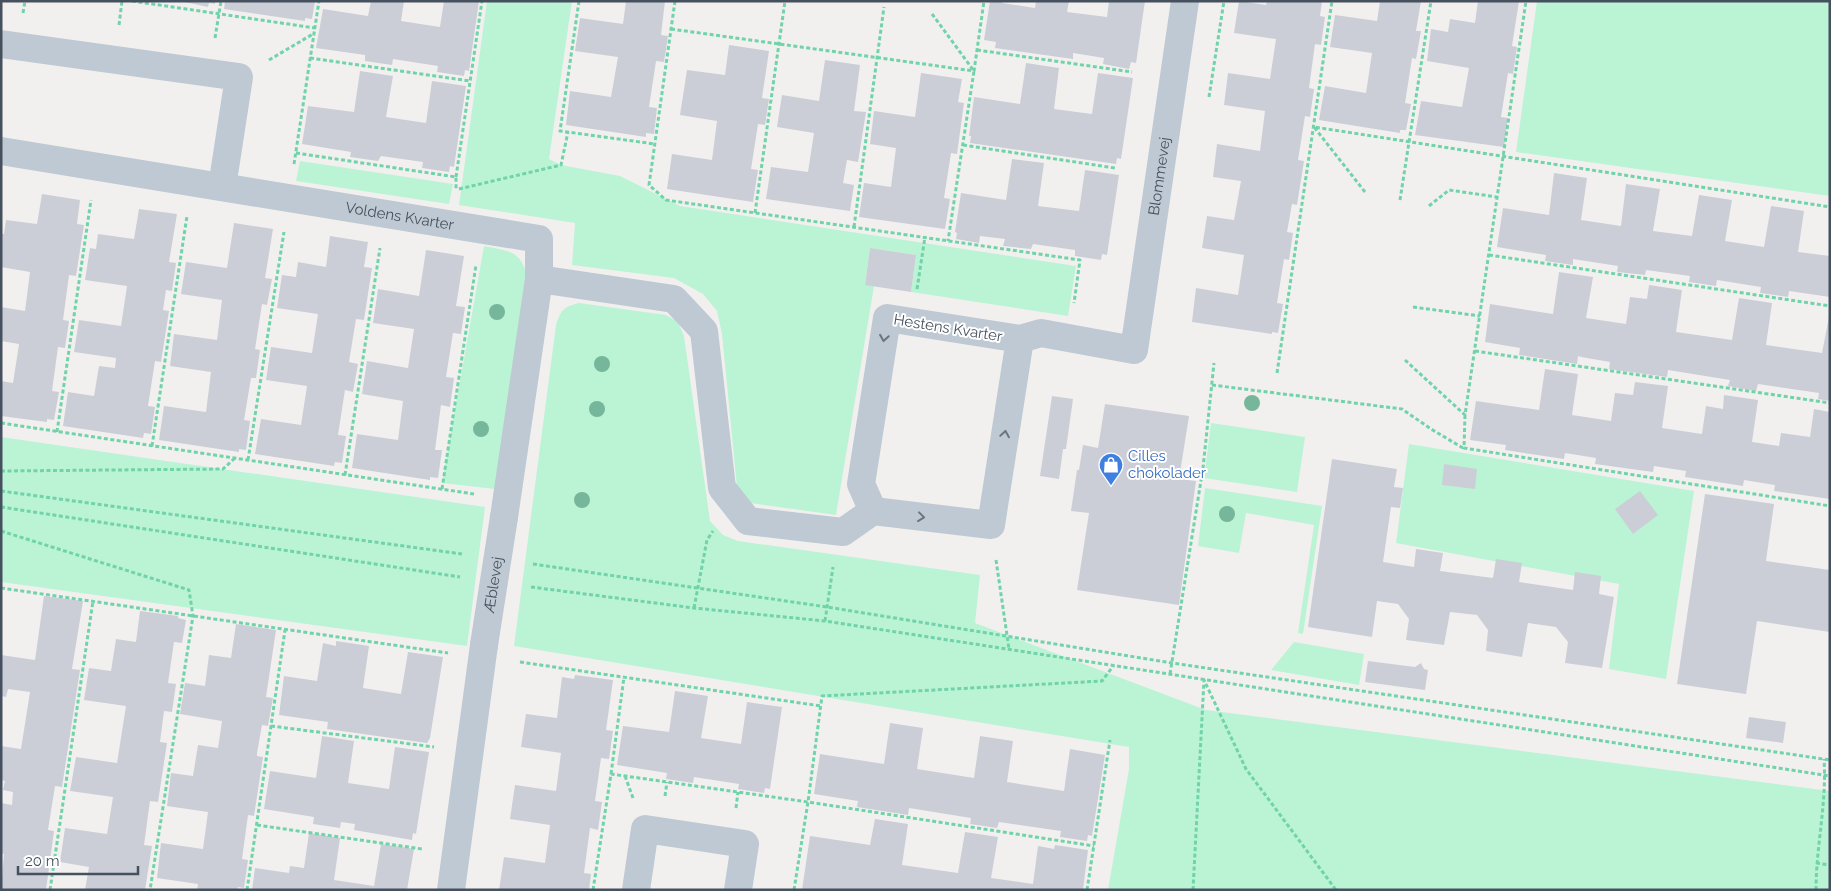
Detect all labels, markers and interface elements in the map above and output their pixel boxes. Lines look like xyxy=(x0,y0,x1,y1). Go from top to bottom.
street label: Blommevej xyxy=(1145,136,1174,217)
street label: Voldens Kvarter xyxy=(344,198,456,234)
street label: Hestens Kvarter xyxy=(892,311,1004,346)
one-way arrow xyxy=(879,334,890,342)
one-way arrow xyxy=(999,429,1010,437)
place label: Cilles chokolader xyxy=(1128,447,1207,482)
shop icon: Cilles chokolader xyxy=(1098,452,1124,486)
one-way arrow xyxy=(917,511,925,522)
street label: Æblevej xyxy=(480,556,507,615)
scale bar xyxy=(18,844,138,876)
text: 20 m xyxy=(25,852,60,870)

